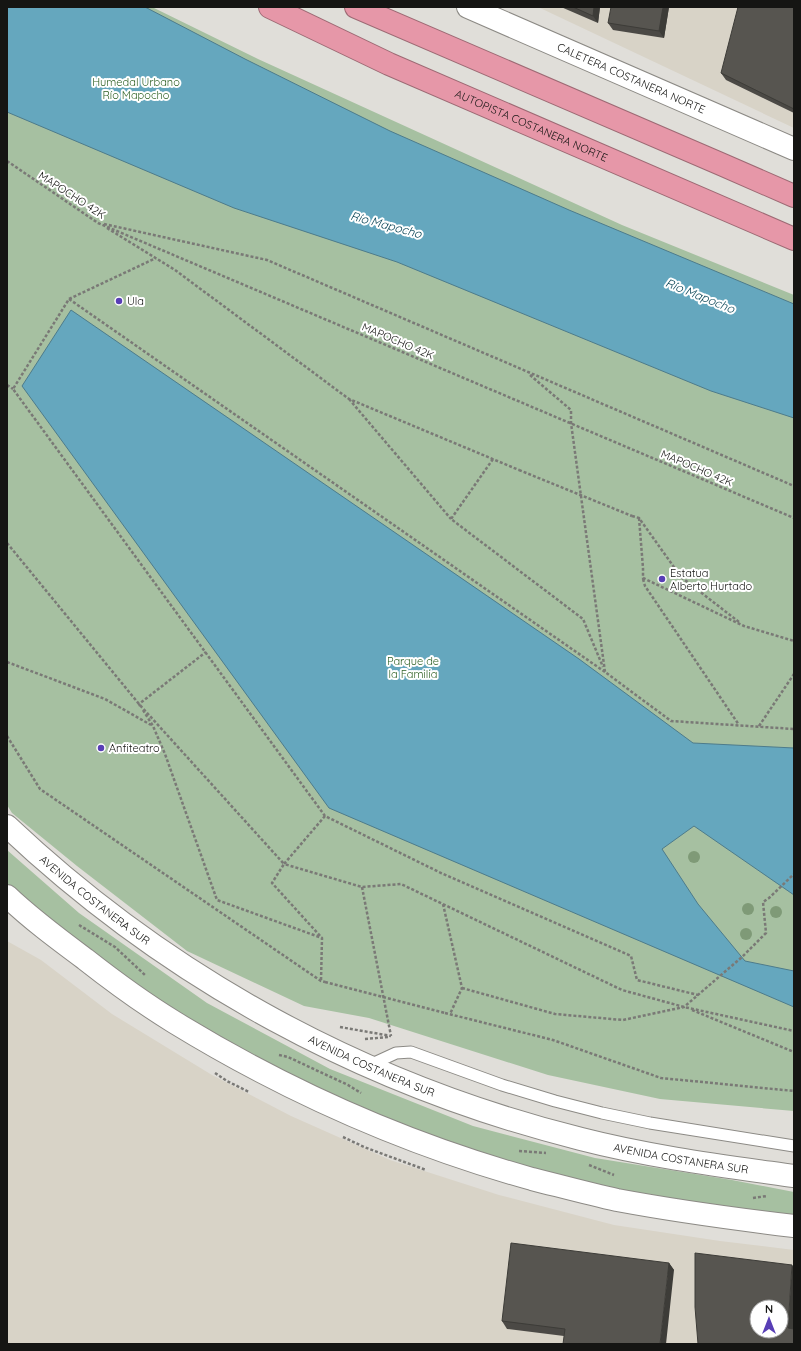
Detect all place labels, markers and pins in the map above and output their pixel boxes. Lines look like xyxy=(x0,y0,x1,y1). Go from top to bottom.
place label: Ula xyxy=(127,294,144,308)
marker: Ula xyxy=(114,296,124,306)
place label: Estatua Alberto Hurtado xyxy=(670,566,753,593)
marker: Estatua Alberto Hurtado xyxy=(657,574,667,584)
place label: Anfiteatro xyxy=(109,741,160,755)
marker: Anfiteatro xyxy=(96,743,106,753)

